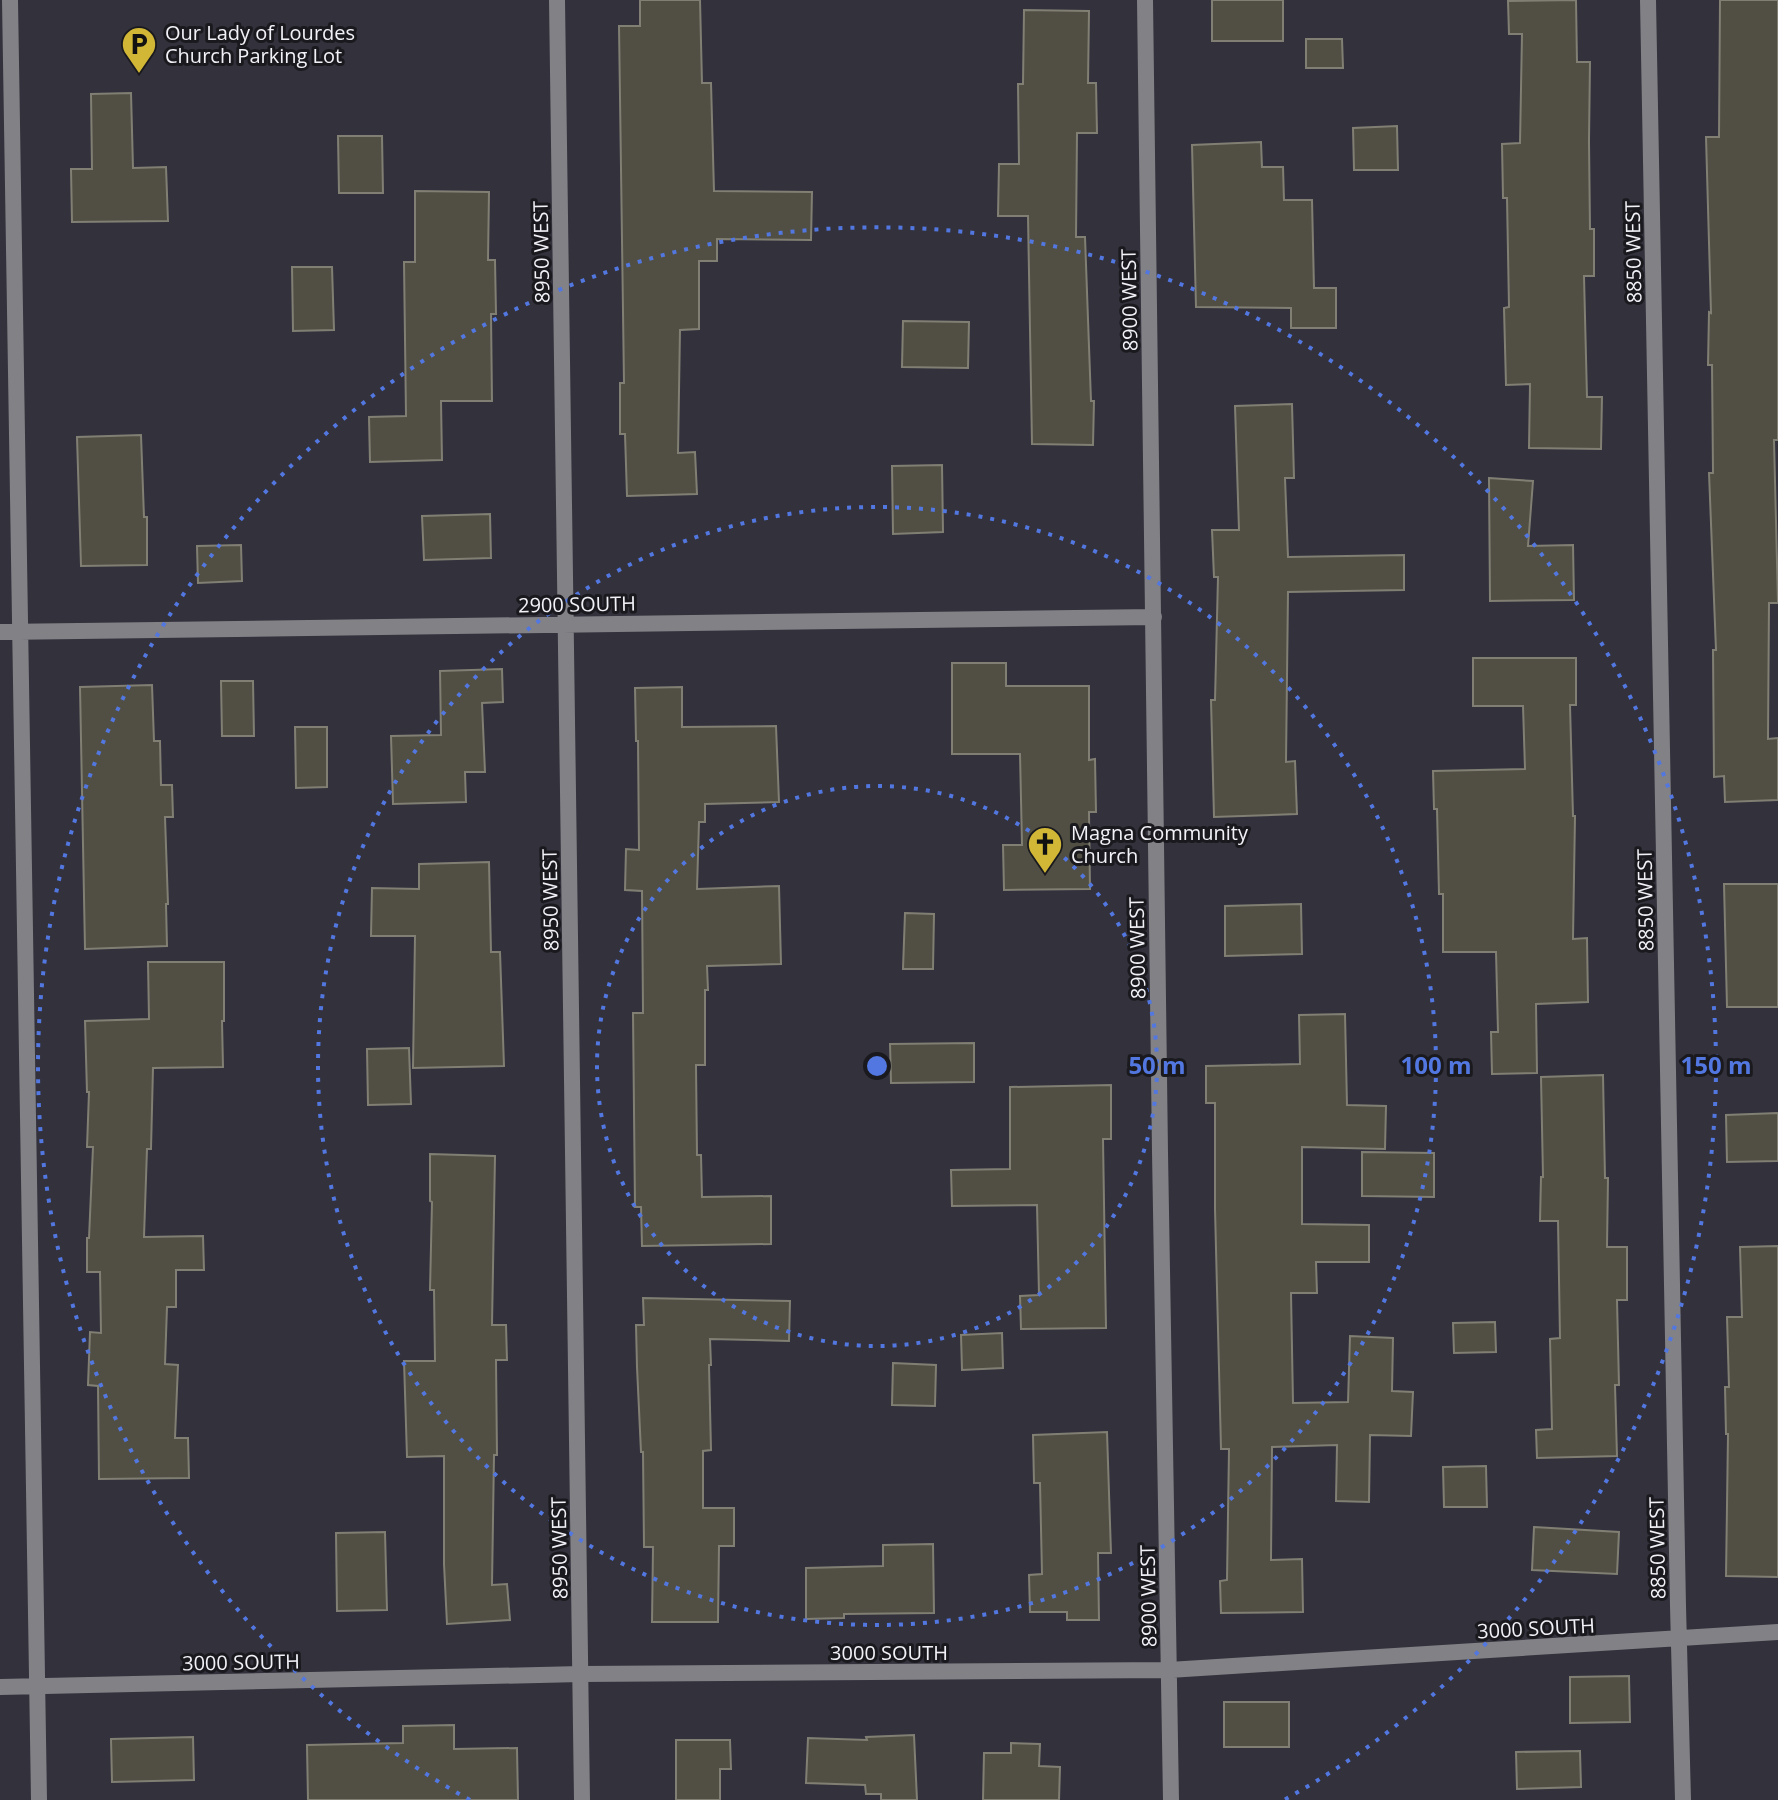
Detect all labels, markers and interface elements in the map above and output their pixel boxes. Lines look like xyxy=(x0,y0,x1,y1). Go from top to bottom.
place label: Our Lady of Lourdes Church Parking Lot xyxy=(165,19,355,69)
parking icon: Our Lady of Lourdes Church Parking Lot xyxy=(120,25,158,75)
street label: 8950 WEST xyxy=(527,201,555,303)
street label: 8850 WEST xyxy=(1619,201,1647,303)
street label: 8900 WEST xyxy=(1115,249,1143,351)
street label: 2900 SOUTH xyxy=(518,589,636,619)
place label: Magna Community Church xyxy=(1071,819,1249,869)
church icon: Magna Community Church xyxy=(1026,825,1064,875)
street label: 8950 WEST xyxy=(536,849,564,951)
street label: 8850 WEST xyxy=(1631,849,1659,951)
street label: 8900 WEST xyxy=(1123,897,1151,999)
text: 50 m xyxy=(1128,1048,1186,1081)
text: 100 m xyxy=(1401,1048,1471,1081)
text: 150 m xyxy=(1681,1048,1751,1081)
centre of rings xyxy=(863,1052,891,1080)
street label: 8950 WEST xyxy=(545,1497,573,1599)
street label: 8850 WEST xyxy=(1643,1497,1671,1599)
street label: 8900 WEST xyxy=(1134,1545,1162,1647)
street label: 3000 SOUTH xyxy=(1476,1611,1596,1645)
street label: 3000 SOUTH xyxy=(830,1639,948,1666)
street label: 3000 SOUTH xyxy=(182,1647,300,1677)

